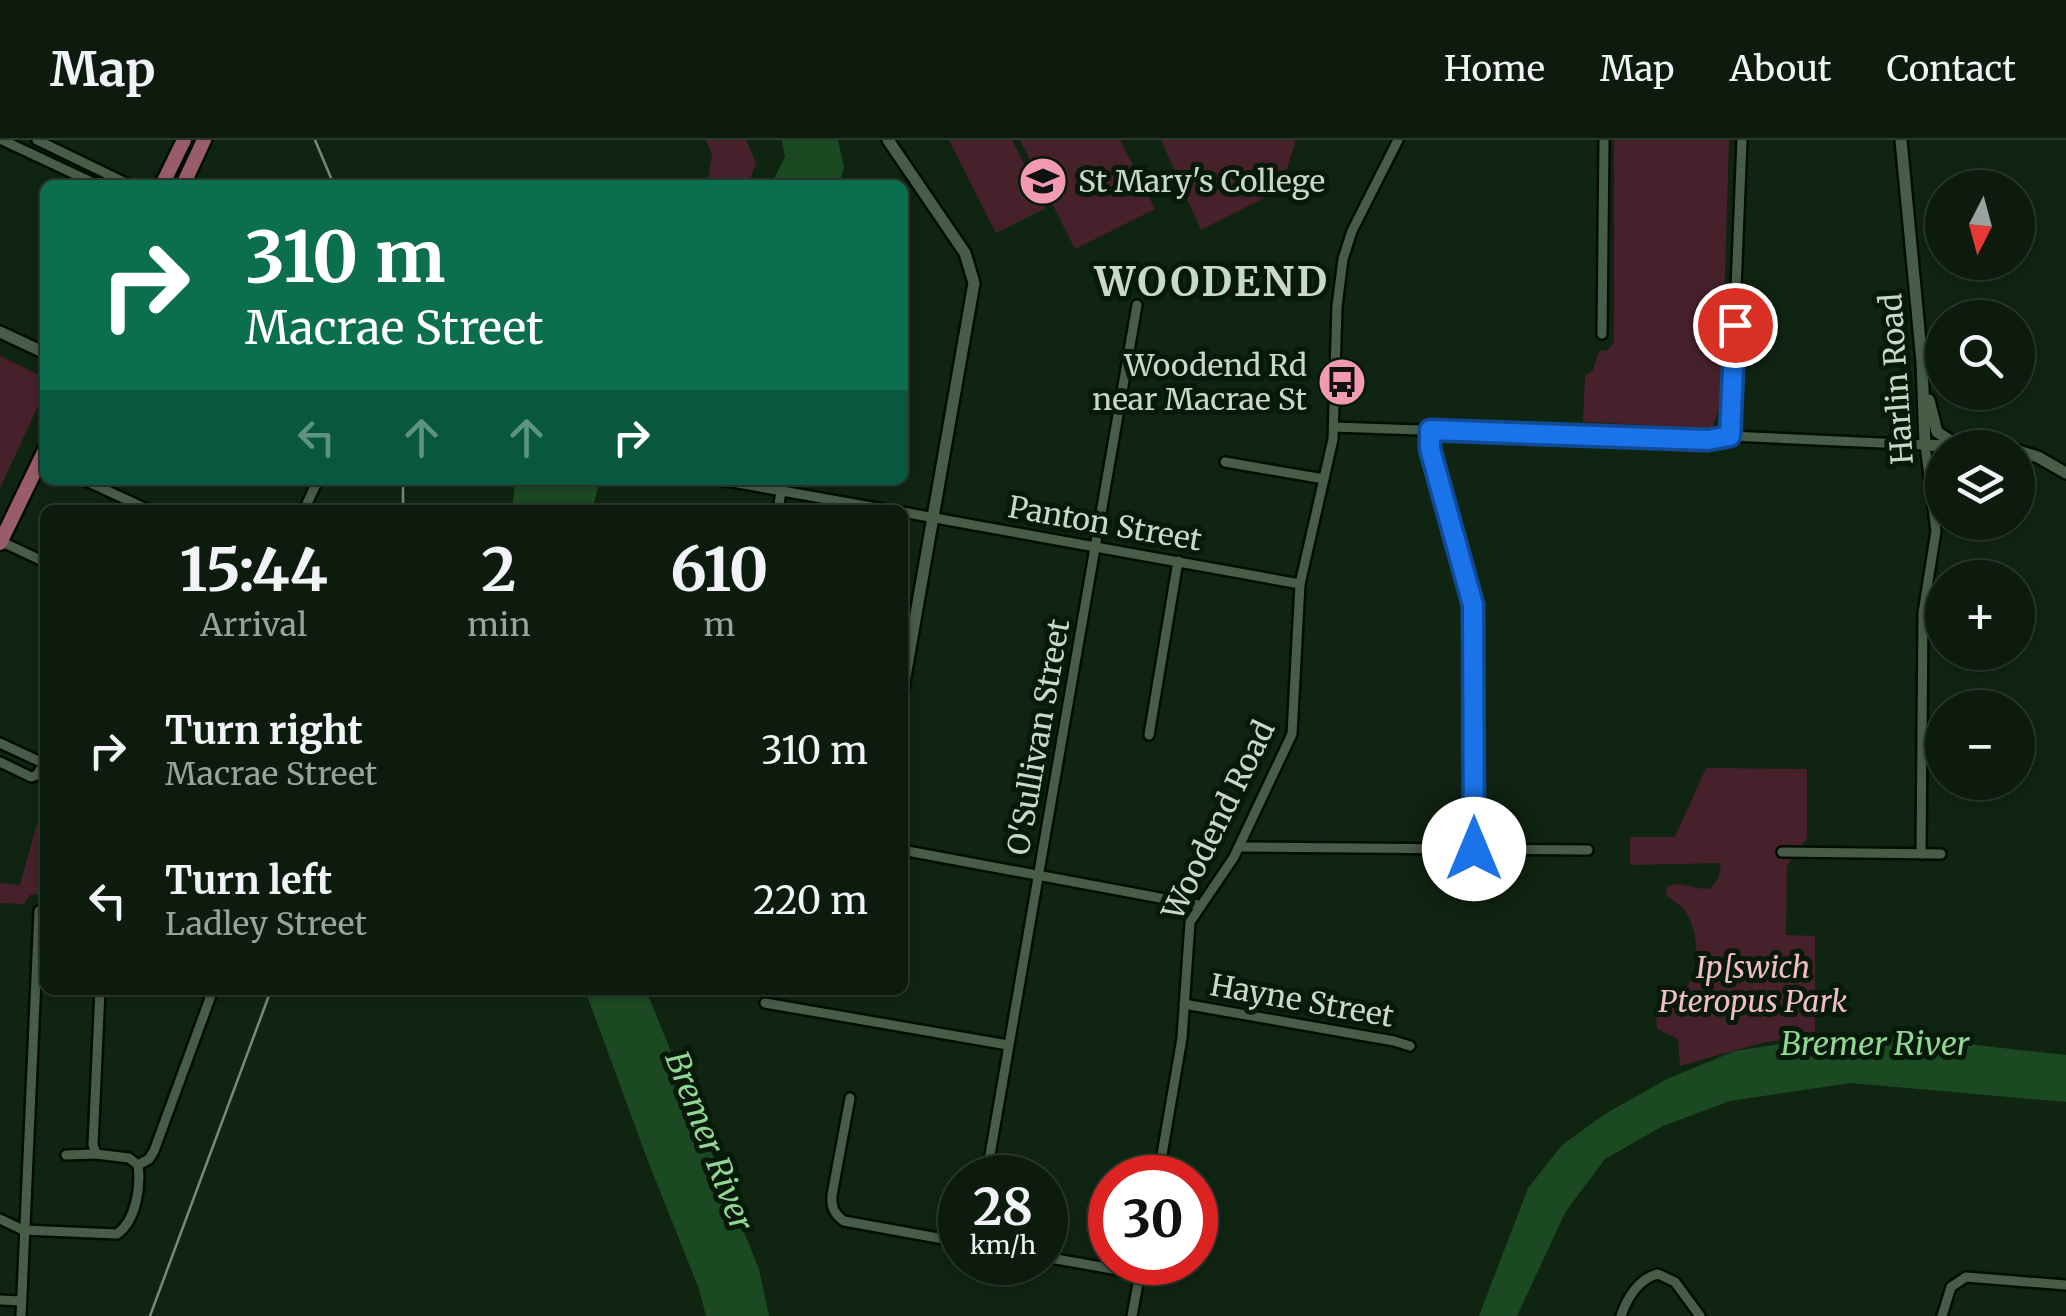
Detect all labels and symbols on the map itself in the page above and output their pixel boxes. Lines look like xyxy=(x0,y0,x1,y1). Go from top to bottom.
school or university icon: St Mary's College xyxy=(1017,155,1069,207)
place label: St Mary's College xyxy=(1078,162,1325,200)
north arrow xyxy=(1925,170,2035,280)
district label: WOODEND xyxy=(1093,257,1330,307)
pin xyxy=(1693,283,1778,368)
street label: Harlin Road xyxy=(1871,292,1921,466)
place label: Woodend Rd near Macrae St xyxy=(1092,346,1307,418)
bus stop icon: Woodend Rd near Macrae St xyxy=(1316,356,1368,408)
street label: Panton Street xyxy=(1005,487,1205,559)
street label: O'Sullivan Street xyxy=(999,616,1078,858)
street label: Woodend Road xyxy=(1153,714,1283,927)
position arrow xyxy=(1422,797,1526,901)
park label: Ip[swich Pteropus Park xyxy=(1659,948,1848,1020)
street label: Hayne Street xyxy=(1207,965,1397,1035)
water label: Bremer River xyxy=(1780,1024,1971,1064)
water label: Bremer River xyxy=(656,1046,762,1237)
speed limit sign: 30 xyxy=(1088,1155,1218,1285)

